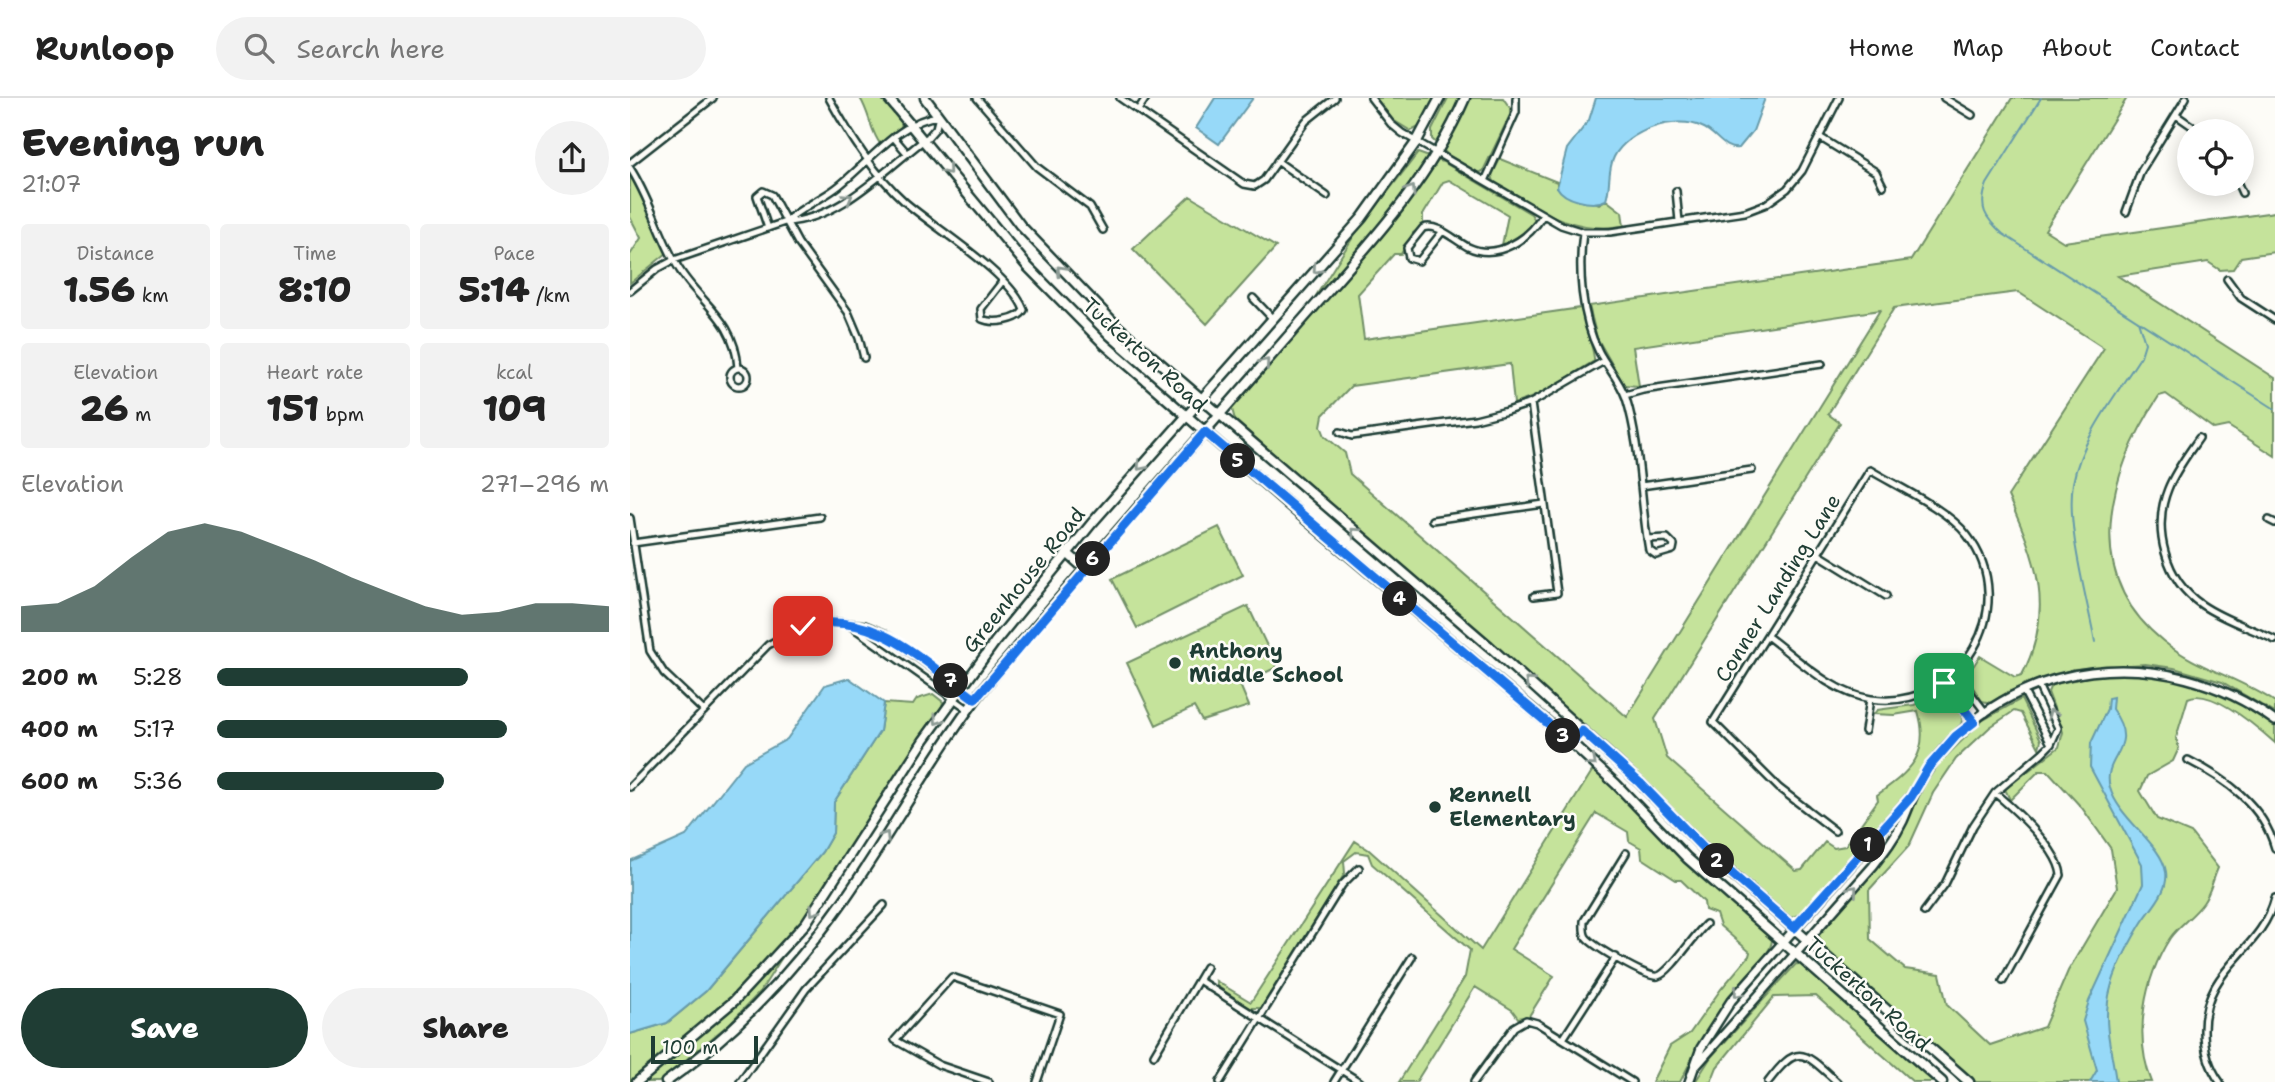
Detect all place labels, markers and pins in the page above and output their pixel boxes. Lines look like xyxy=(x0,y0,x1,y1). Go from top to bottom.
pin: 5 xyxy=(1220,444,1256,478)
pin: 6 xyxy=(1076,542,1110,576)
pin: 4 xyxy=(1382,582,1418,616)
pin xyxy=(773,596,833,656)
place label: Anthony Middle School xyxy=(1189,637,1343,689)
pin xyxy=(1914,653,1974,713)
marker: Anthony Middle School xyxy=(1167,655,1183,671)
pin: 7 xyxy=(934,664,968,698)
pin: 3 xyxy=(1546,718,1580,754)
place label: Rennell Elementary xyxy=(1449,781,1576,833)
marker: Rennell Elementary xyxy=(1427,799,1443,815)
pin: 1 xyxy=(1850,828,1886,862)
pin: 2 xyxy=(1700,844,1734,878)

